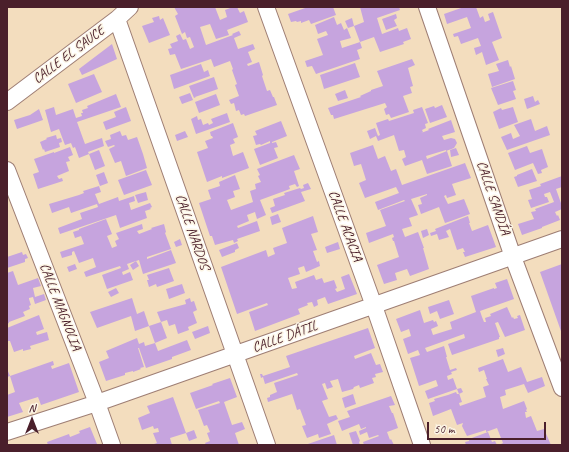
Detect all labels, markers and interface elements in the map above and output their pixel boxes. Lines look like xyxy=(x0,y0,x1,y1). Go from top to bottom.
street label: CALLE EL SAUCE xyxy=(30,22,108,88)
street label: CALLE SANDÍA xyxy=(473,159,513,237)
street label: CALLE ACACIA xyxy=(324,188,366,264)
street label: CALLE NARDOS xyxy=(171,192,213,272)
street label: CALLE MAGNOLIA xyxy=(36,261,84,353)
street label: CALLE DÁTIL xyxy=(250,317,320,357)
north arrow xyxy=(12,400,52,440)
text: N xyxy=(29,401,35,415)
scale bar xyxy=(429,414,548,440)
text: 50 m xyxy=(434,421,454,437)

